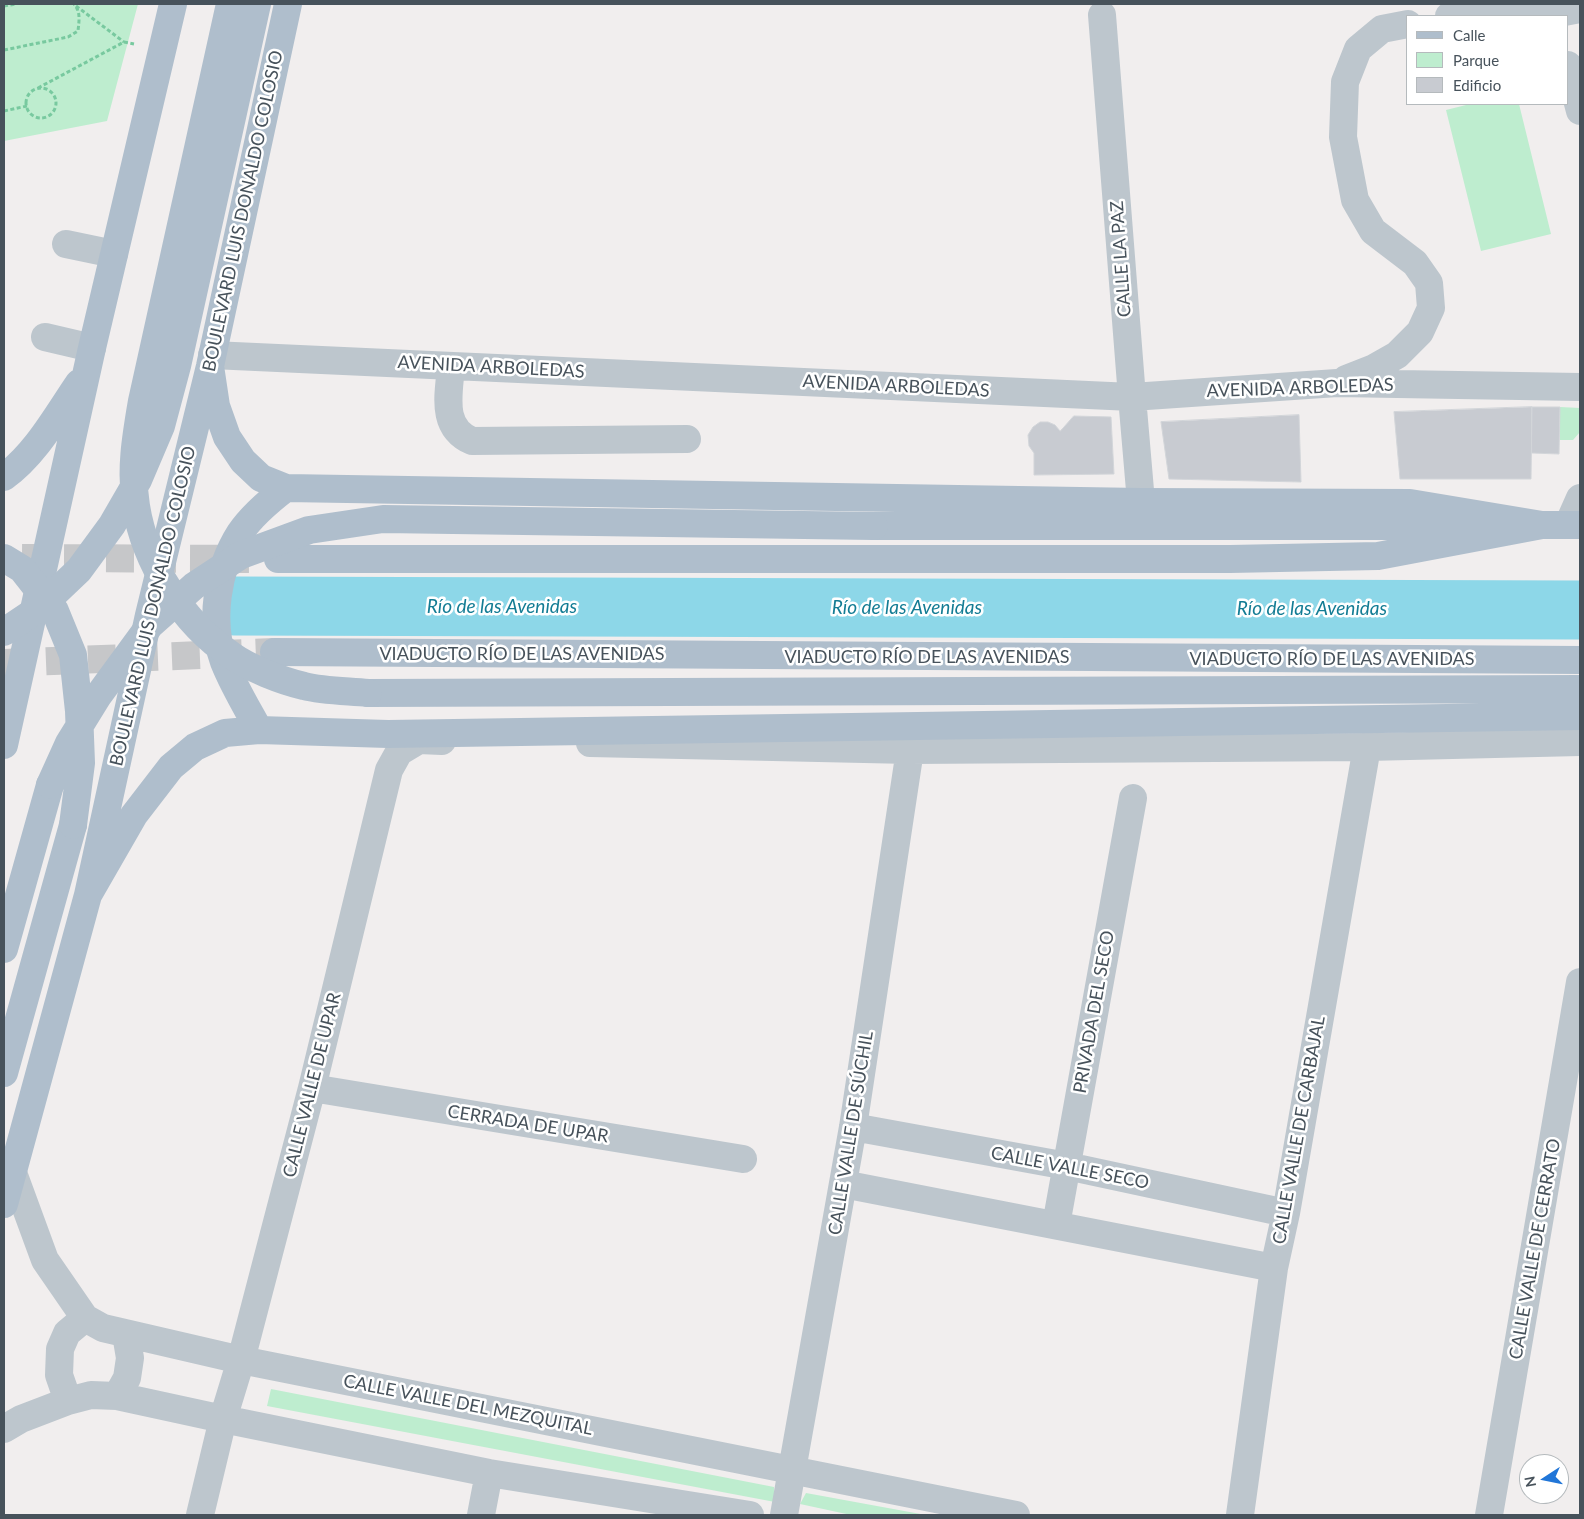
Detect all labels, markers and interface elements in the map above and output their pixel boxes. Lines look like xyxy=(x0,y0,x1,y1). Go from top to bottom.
legend xyxy=(1406,15,1569,105)
text: Calle xyxy=(1453,26,1485,44)
street label: BOULEVARD LUIS DONALDO COLOSIO xyxy=(198,48,288,374)
text: Parque xyxy=(1453,51,1499,69)
text: Edificio xyxy=(1453,76,1501,94)
street label: CALLE LA PAZ xyxy=(1106,200,1136,318)
street label: AVENIDA ARBOLEDAS xyxy=(397,351,585,383)
street label: AVENIDA ARBOLEDAS xyxy=(802,370,990,402)
street label: AVENIDA ARBOLEDAS xyxy=(1206,374,1394,402)
street label: BOULEVARD LUIS DONALDO COLOSIO xyxy=(106,444,200,768)
water label: Río de las Avenidas xyxy=(427,596,577,618)
water label: Río de las Avenidas xyxy=(832,597,982,619)
water label: Río de las Avenidas xyxy=(1237,598,1387,620)
street label: VIADUCTO RÍO DE LAS AVENIDAS xyxy=(379,643,665,665)
street label: VIADUCTO RÍO DE LAS AVENIDAS xyxy=(784,646,1070,668)
street label: VIADUCTO RÍO DE LAS AVENIDAS xyxy=(1189,648,1475,670)
street label: PRIVADA DEL SECO xyxy=(1069,929,1119,1095)
street label: CALLE VALLE DE UPAR xyxy=(279,990,345,1180)
street label: CALLE VALLE DE CARBAJAL xyxy=(1268,1014,1330,1246)
street label: CALLE VALLE DE SÚCHIL xyxy=(824,1029,878,1237)
street label: CERRADA DE UPAR xyxy=(446,1101,610,1147)
street label: CALLE VALLE DE CERRATO xyxy=(1505,1137,1565,1361)
street label: CALLE VALLE SECO xyxy=(989,1142,1151,1194)
street label: CALLE VALLE DEL MEZQUITAL xyxy=(341,1370,595,1440)
north arrow xyxy=(1519,1454,1569,1504)
text: N xyxy=(1520,1475,1539,1489)

